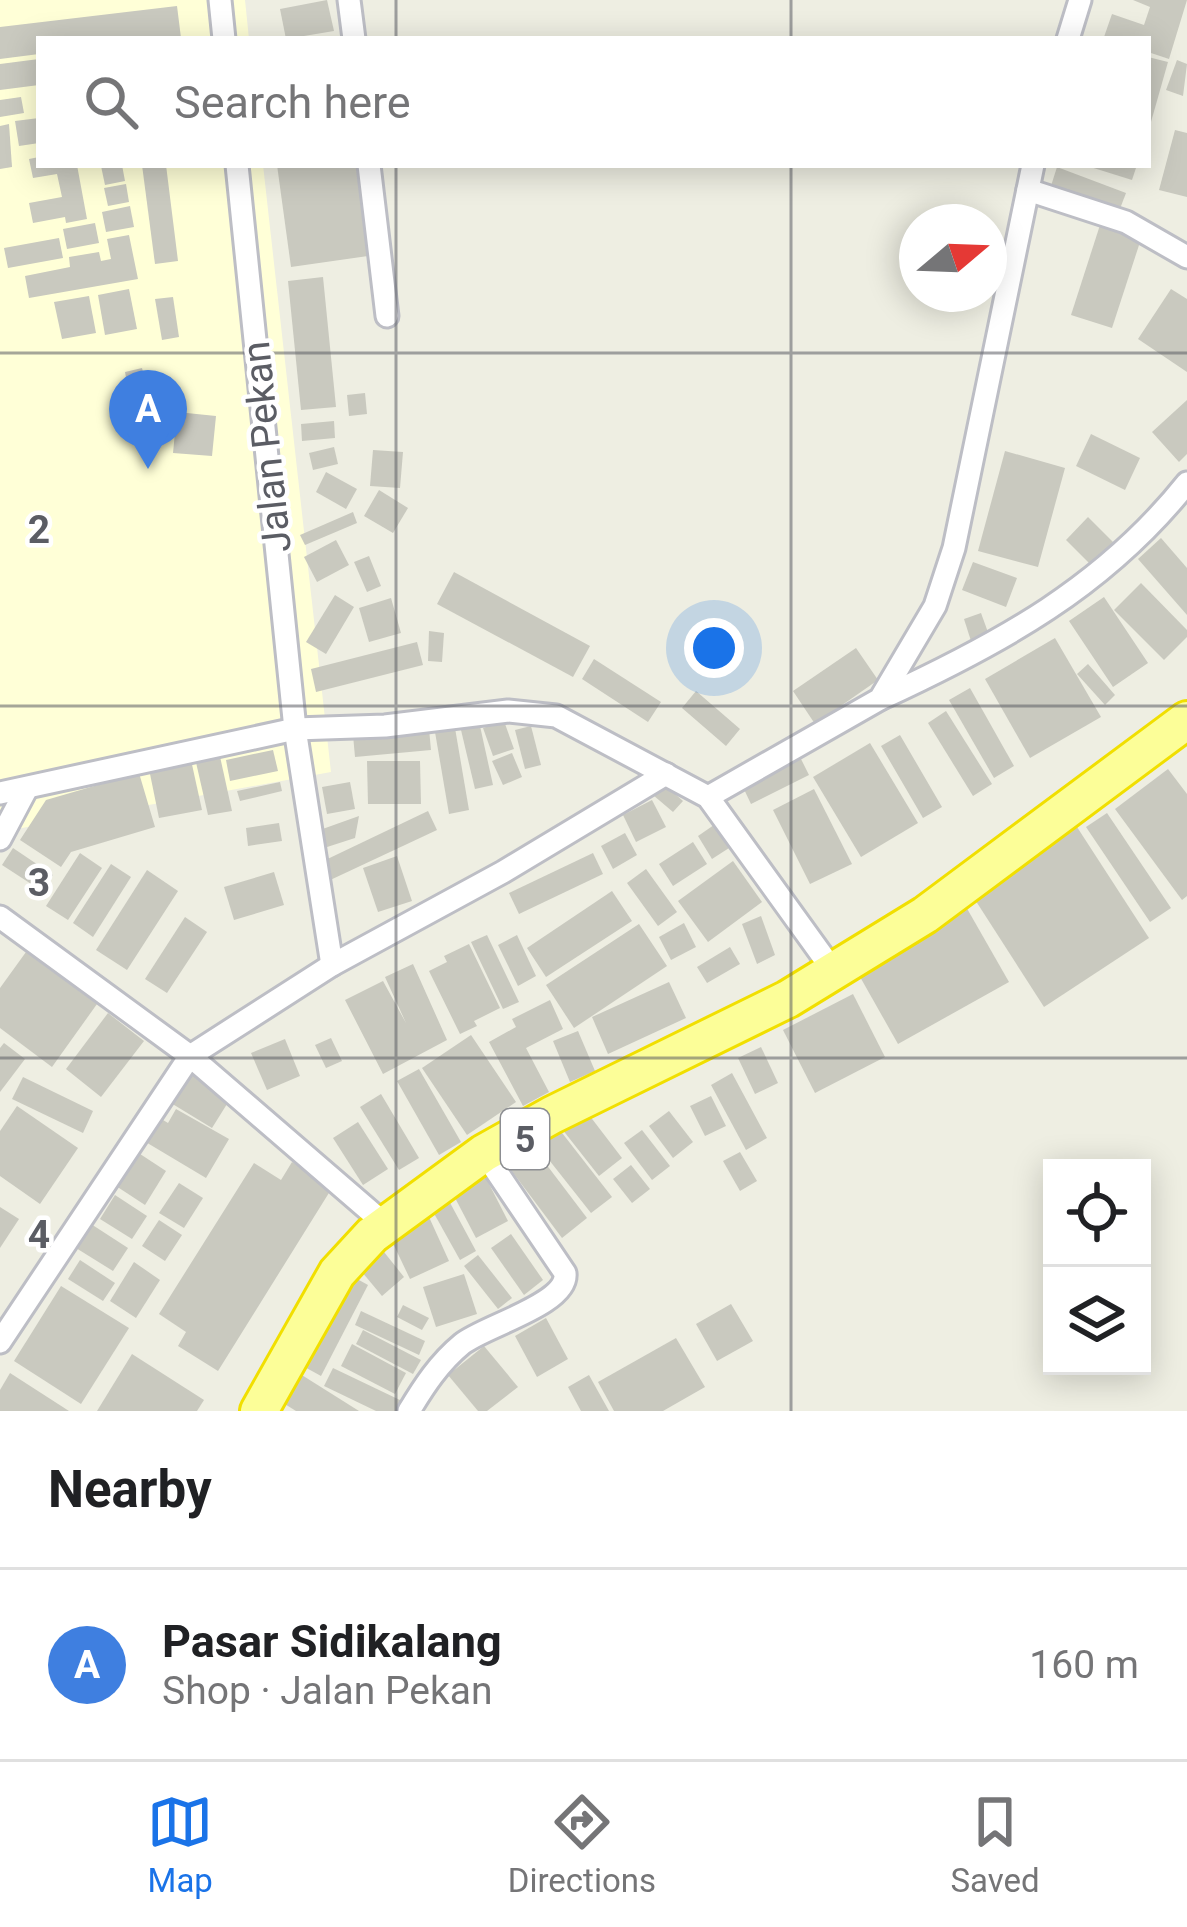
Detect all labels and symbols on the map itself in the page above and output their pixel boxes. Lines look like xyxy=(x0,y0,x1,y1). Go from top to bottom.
north arrow xyxy=(899,204,1007,312)
street label: Jalan Pekan xyxy=(233,339,301,555)
pin: A xyxy=(109,370,187,469)
text: 2 xyxy=(28,507,50,553)
your location xyxy=(684,618,744,678)
text: 3 xyxy=(28,860,50,906)
road number: 5 xyxy=(501,1109,549,1169)
text: 4 xyxy=(28,1212,50,1258)

